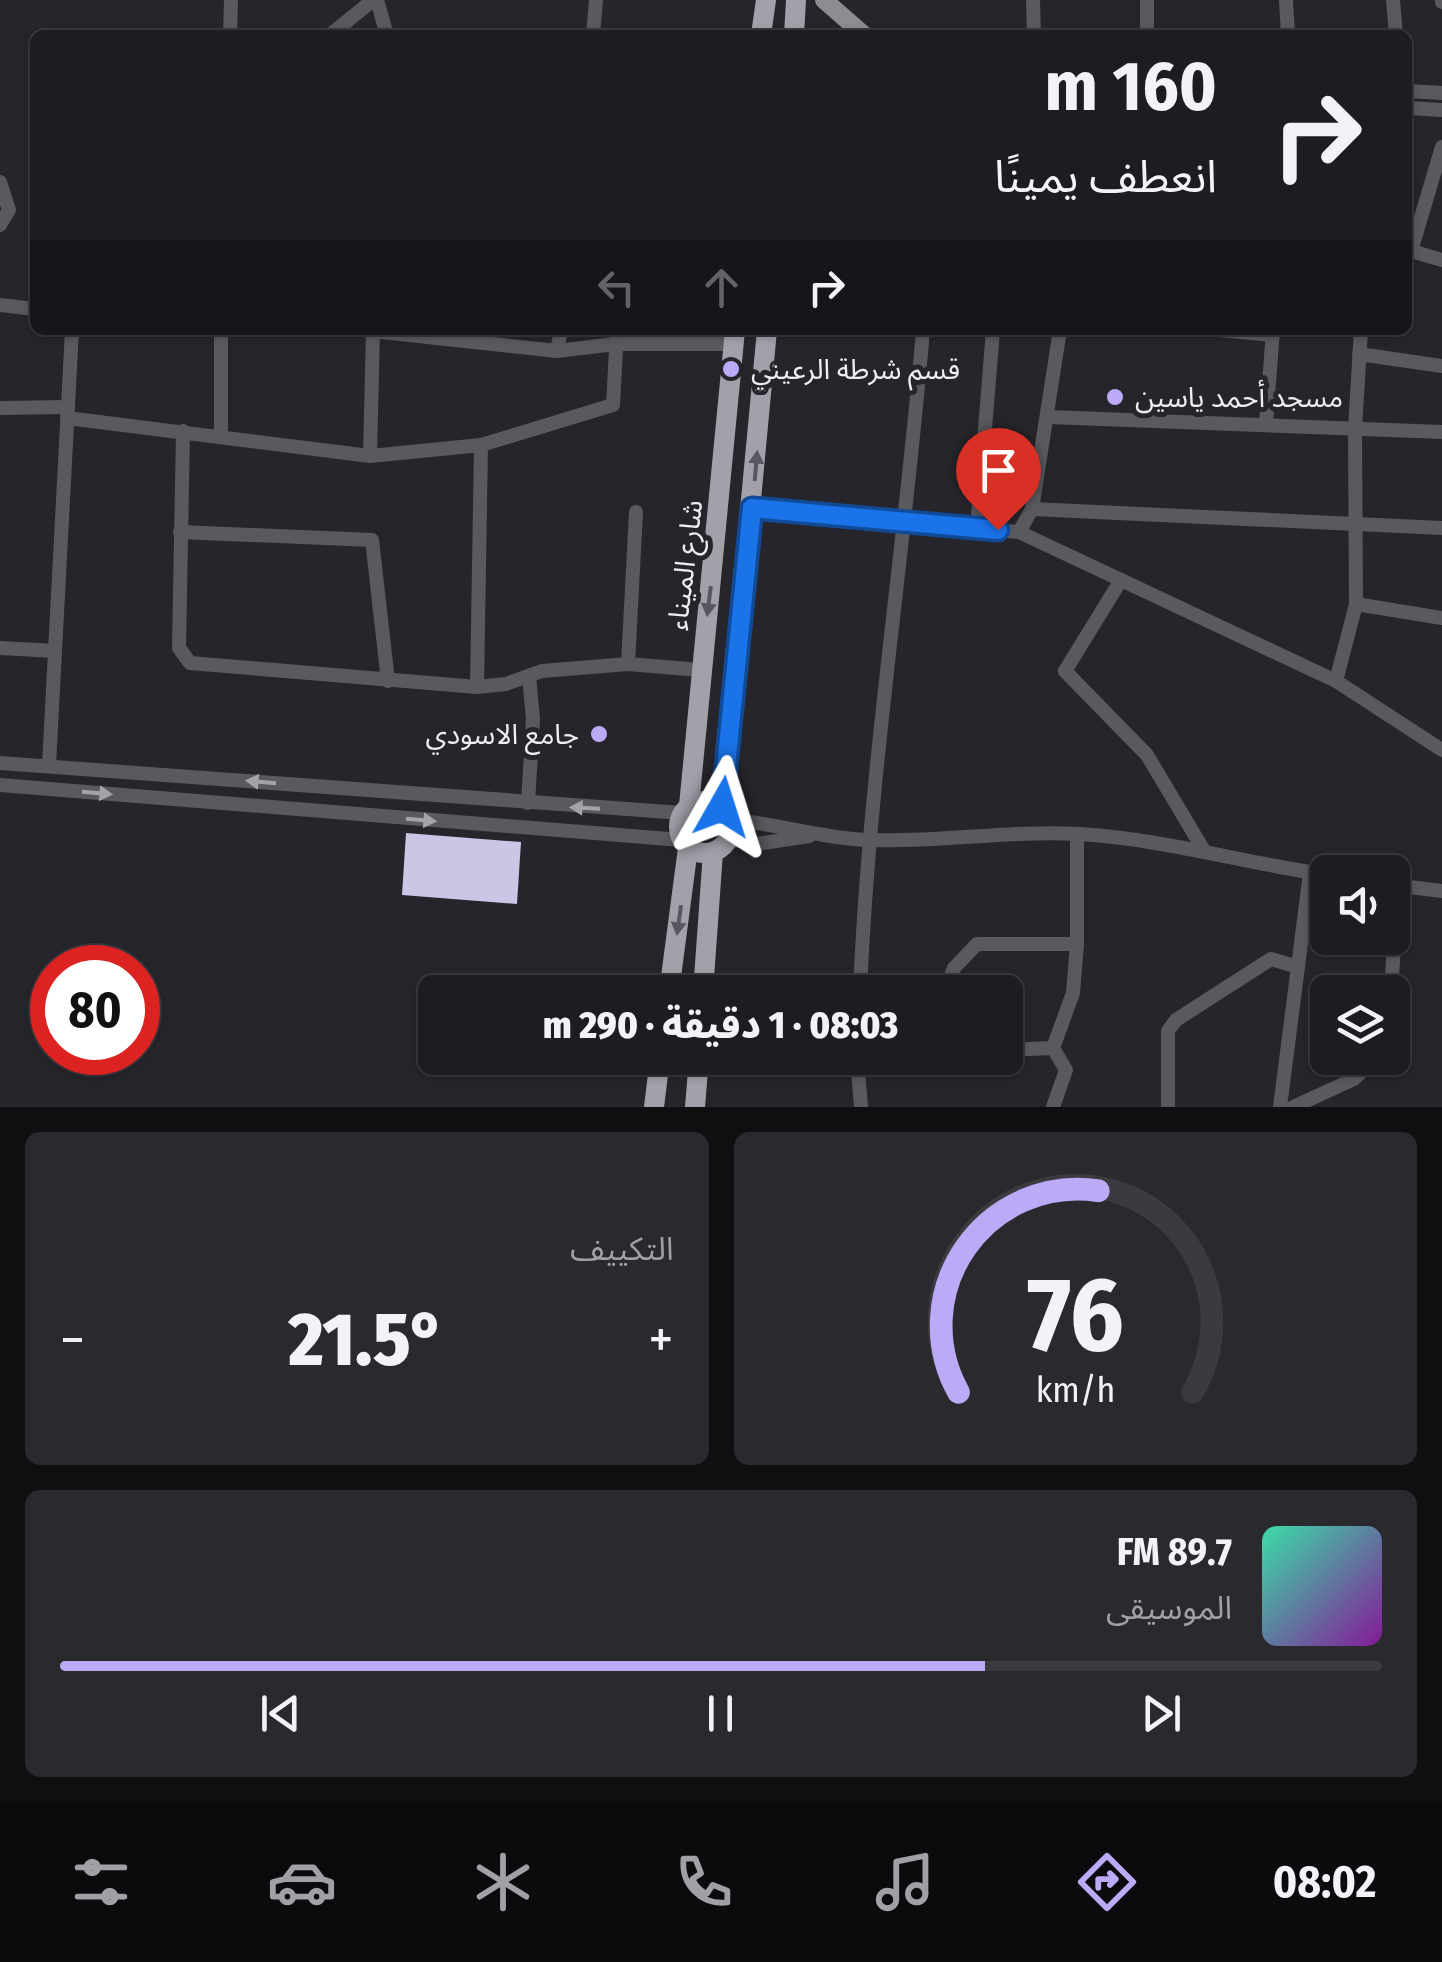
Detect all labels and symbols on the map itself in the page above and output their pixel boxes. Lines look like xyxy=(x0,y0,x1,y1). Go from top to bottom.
place label: قسم شرطة الرعيني xyxy=(751,353,960,391)
marker: قسم شرطة الرعيني xyxy=(720,358,742,380)
place label: مسجد أحمد ياسين xyxy=(1135,379,1343,414)
marker: مسجد أحمد ياسين xyxy=(1104,386,1126,408)
pin xyxy=(956,428,1041,531)
one-way arrow xyxy=(748,450,764,482)
street label: شارع الميناء xyxy=(661,498,713,633)
one-way arrow xyxy=(700,586,716,617)
place label: جامع الاسودي xyxy=(425,718,579,755)
marker: جامع الاسودي xyxy=(588,723,610,745)
position arrow xyxy=(670,755,774,859)
one-way arrow xyxy=(244,774,276,790)
one-way arrow xyxy=(82,785,114,801)
one-way arrow xyxy=(568,800,600,816)
one-way arrow xyxy=(406,812,438,828)
one-way arrow xyxy=(670,905,686,937)
speed limit sign: 80 xyxy=(30,945,160,1075)

